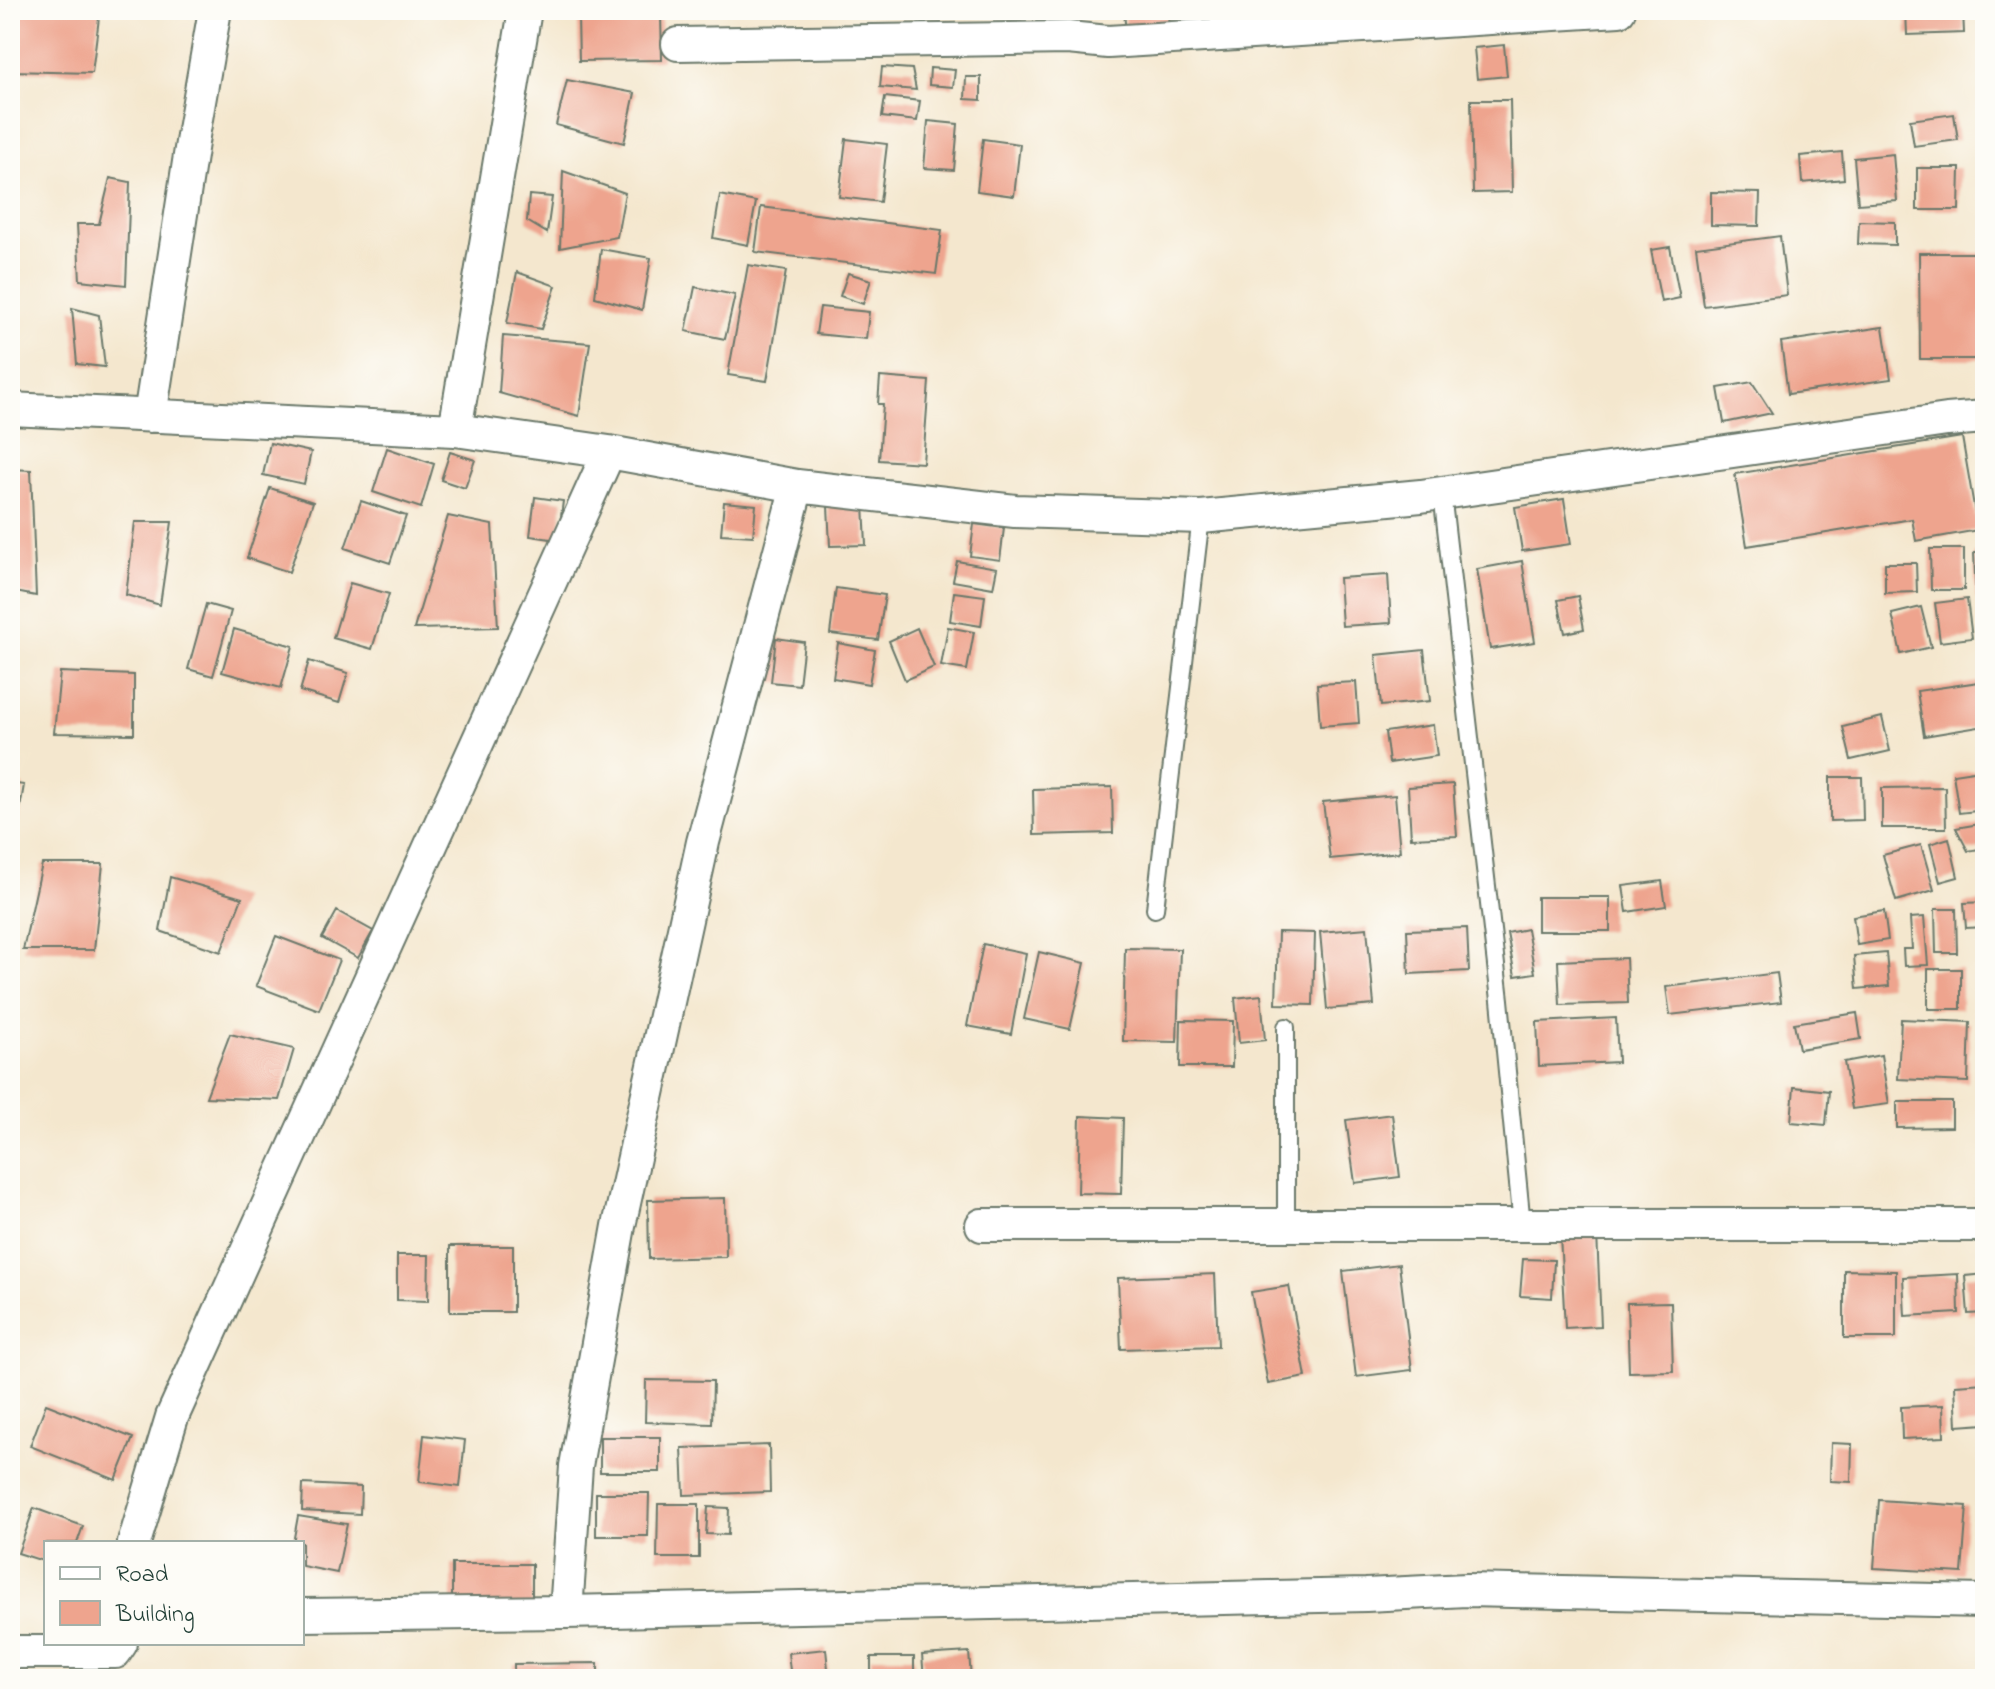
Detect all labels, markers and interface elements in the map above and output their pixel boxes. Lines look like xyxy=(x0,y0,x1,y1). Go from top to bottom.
legend xyxy=(44,1541,304,1645)
text: Road xyxy=(116,1558,169,1593)
text: Building xyxy=(115,1598,195,1633)

